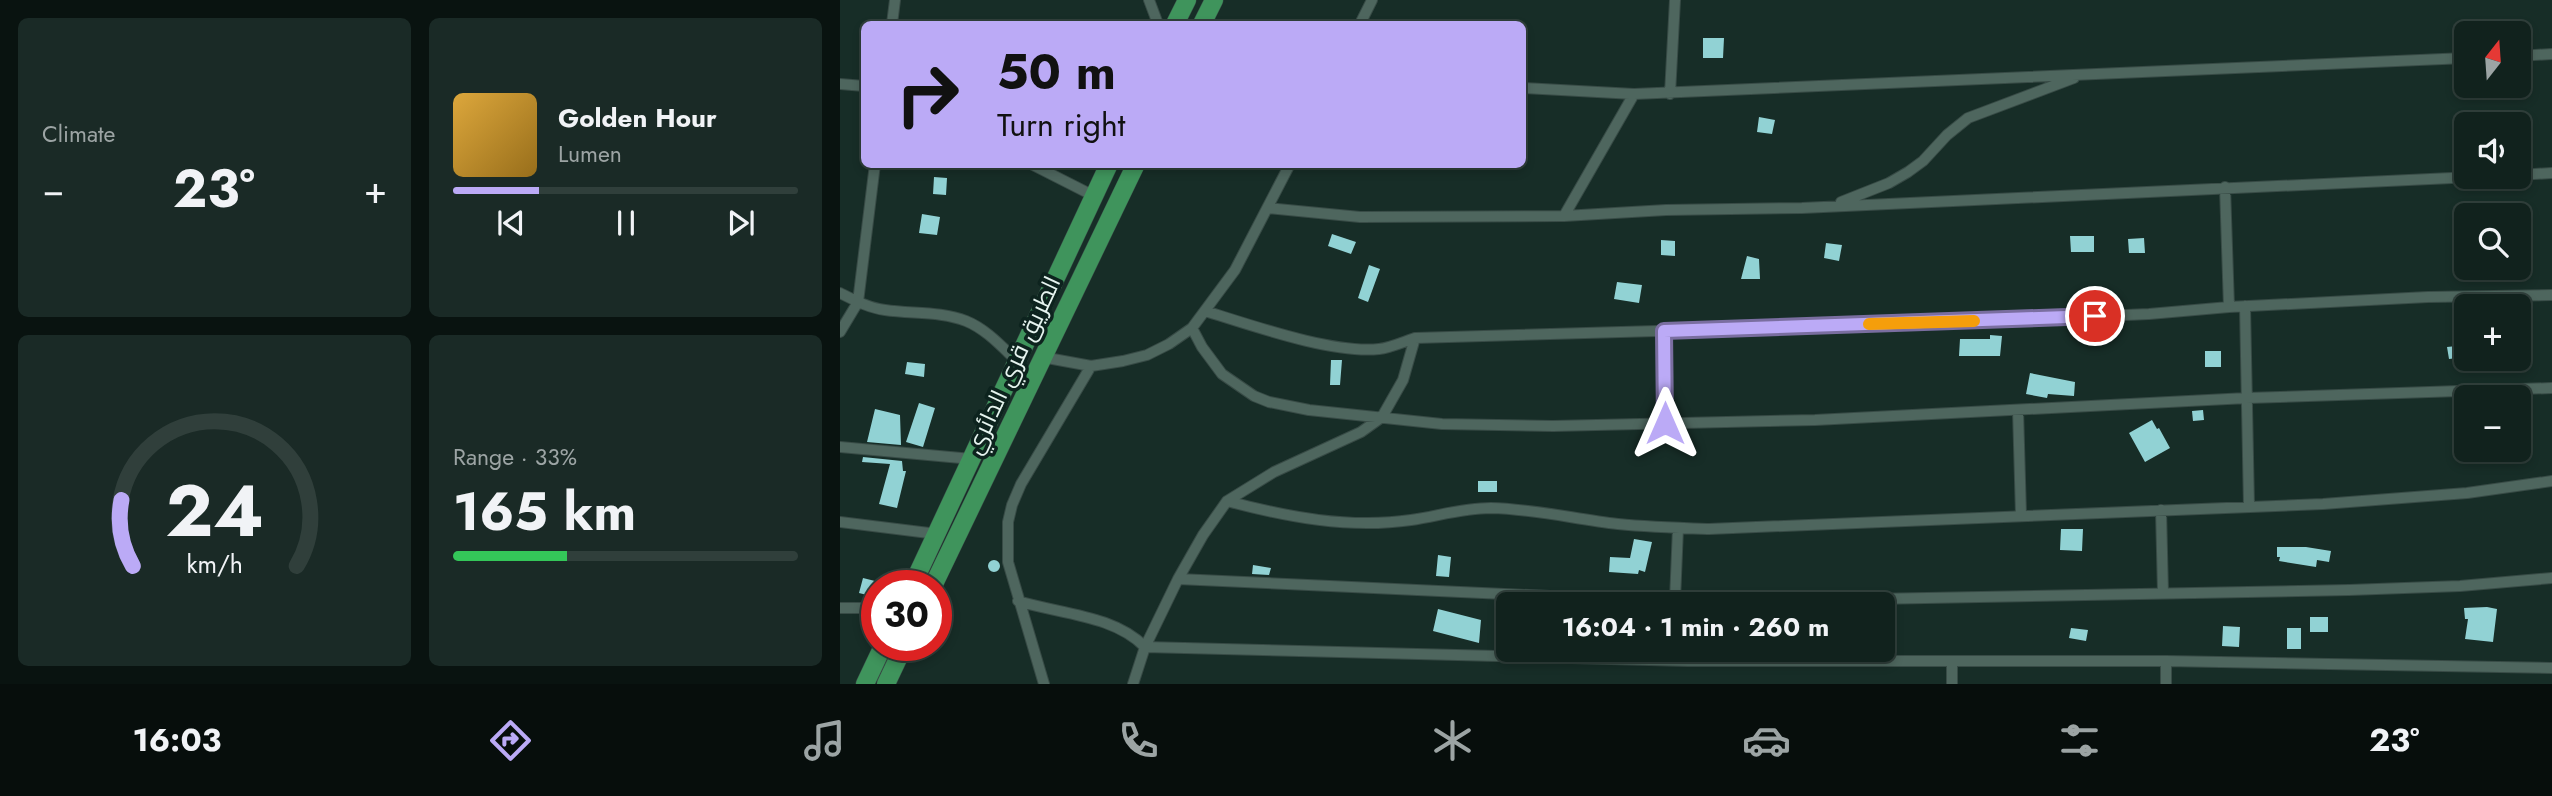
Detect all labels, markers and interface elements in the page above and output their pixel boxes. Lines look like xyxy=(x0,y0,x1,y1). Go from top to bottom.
north arrow xyxy=(2454,21,2530,98)
map controls xyxy=(2454,21,2531,462)
text: 50 m xyxy=(997,37,1116,107)
icon: right xyxy=(882,49,973,140)
text: Golden Hour xyxy=(558,99,717,137)
text: Turn right xyxy=(997,102,1126,148)
button: sound xyxy=(2454,112,2531,189)
text: Climate xyxy=(42,117,115,151)
text: Lumen xyxy=(558,137,622,171)
text: 23° xyxy=(173,151,255,227)
text: − xyxy=(42,162,64,217)
text: + xyxy=(364,162,387,217)
button: search xyxy=(2454,203,2531,280)
icon: previous xyxy=(492,204,530,242)
icon: pause xyxy=(607,204,645,242)
icon: next xyxy=(722,204,760,242)
street label: الطريق قري الدائري xyxy=(956,270,1070,460)
pin xyxy=(2065,286,2125,346)
button: + xyxy=(2454,294,2531,371)
icon: arrive xyxy=(2076,297,2114,335)
button: − xyxy=(2454,385,2531,462)
position arrow xyxy=(1628,386,1702,460)
text: Range · 33% xyxy=(453,440,577,474)
text: 24 xyxy=(165,459,264,564)
text: 165 km xyxy=(453,474,636,550)
text: km/h xyxy=(186,546,243,582)
speed limit sign: 30 xyxy=(861,570,952,661)
text: 16:04 · 1 min · 260 m xyxy=(1562,608,1829,646)
icon: directions xyxy=(486,716,535,765)
icon: music xyxy=(800,716,849,765)
icon: phone xyxy=(1114,716,1163,765)
icon: climate xyxy=(1428,716,1477,765)
icon: car xyxy=(1742,716,1791,765)
icon: filters xyxy=(2055,716,2104,765)
text: 16:03 xyxy=(132,717,221,763)
text: 23° xyxy=(2369,717,2420,763)

